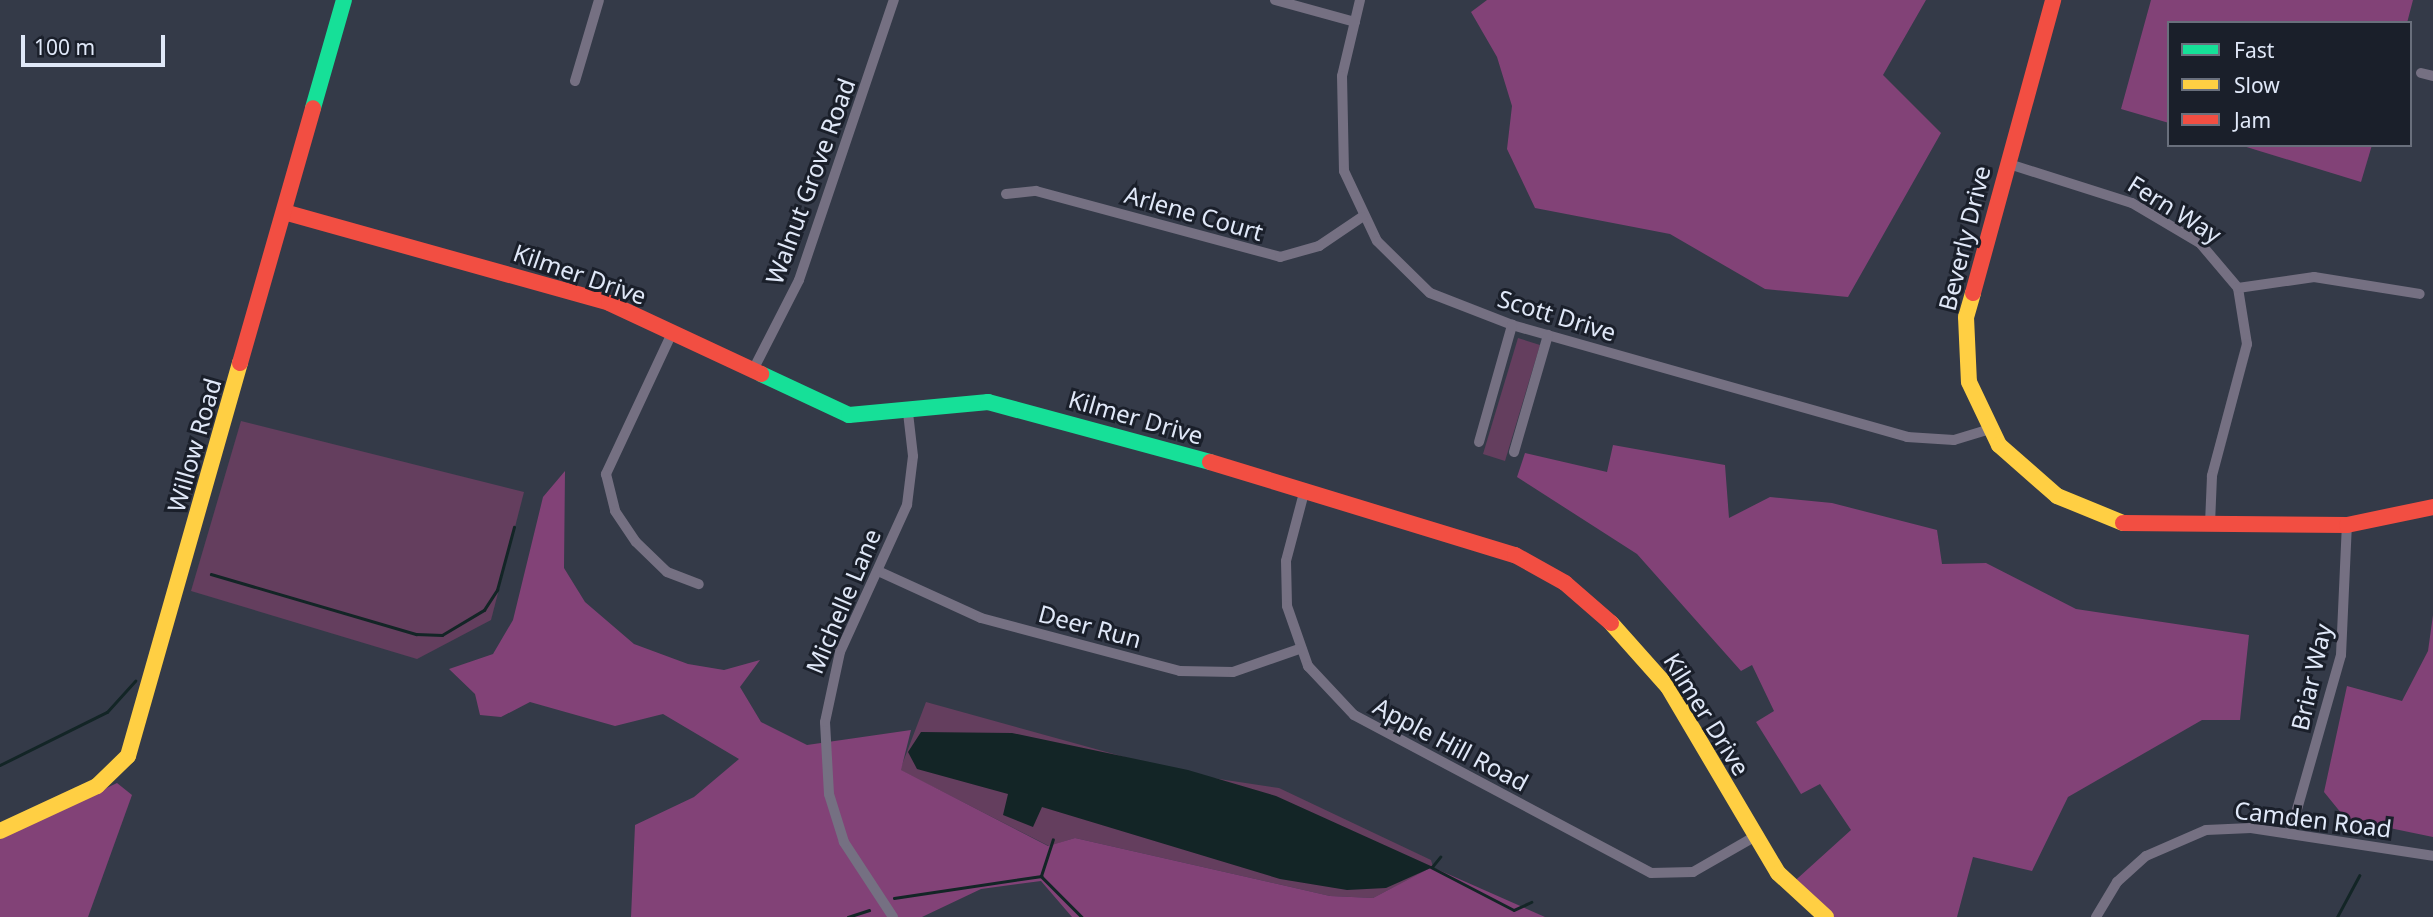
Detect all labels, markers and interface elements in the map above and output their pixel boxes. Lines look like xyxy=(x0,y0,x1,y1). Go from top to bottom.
scale bar xyxy=(24,21,168,65)
legend xyxy=(2167,21,2412,147)
text: 100 m xyxy=(34,33,95,61)
text: Fast xyxy=(2234,36,2274,64)
text: Slow xyxy=(2234,71,2280,99)
street label: Walnut Grove Road xyxy=(759,74,861,288)
text: Jam xyxy=(2234,106,2271,134)
street label: Beverly Drive xyxy=(1932,163,1996,313)
street label: Fern Way xyxy=(2123,169,2227,249)
street label: Arlene Court xyxy=(1121,179,1267,247)
street label: Kilmer Drive xyxy=(510,238,650,310)
street label: Scott Drive xyxy=(1494,283,1620,347)
street label: Willow Road xyxy=(161,375,227,515)
street label: Kilmer Drive xyxy=(1065,384,1207,450)
street label: Michelle Lane xyxy=(800,524,886,678)
street label: Deer Run xyxy=(1035,598,1145,654)
street label: Briar Way xyxy=(2285,621,2337,733)
street label: Kilmer Drive xyxy=(1658,648,1756,780)
street label: Apple Hill Road xyxy=(1369,691,1533,797)
street label: Camden Road xyxy=(2233,795,2393,843)

